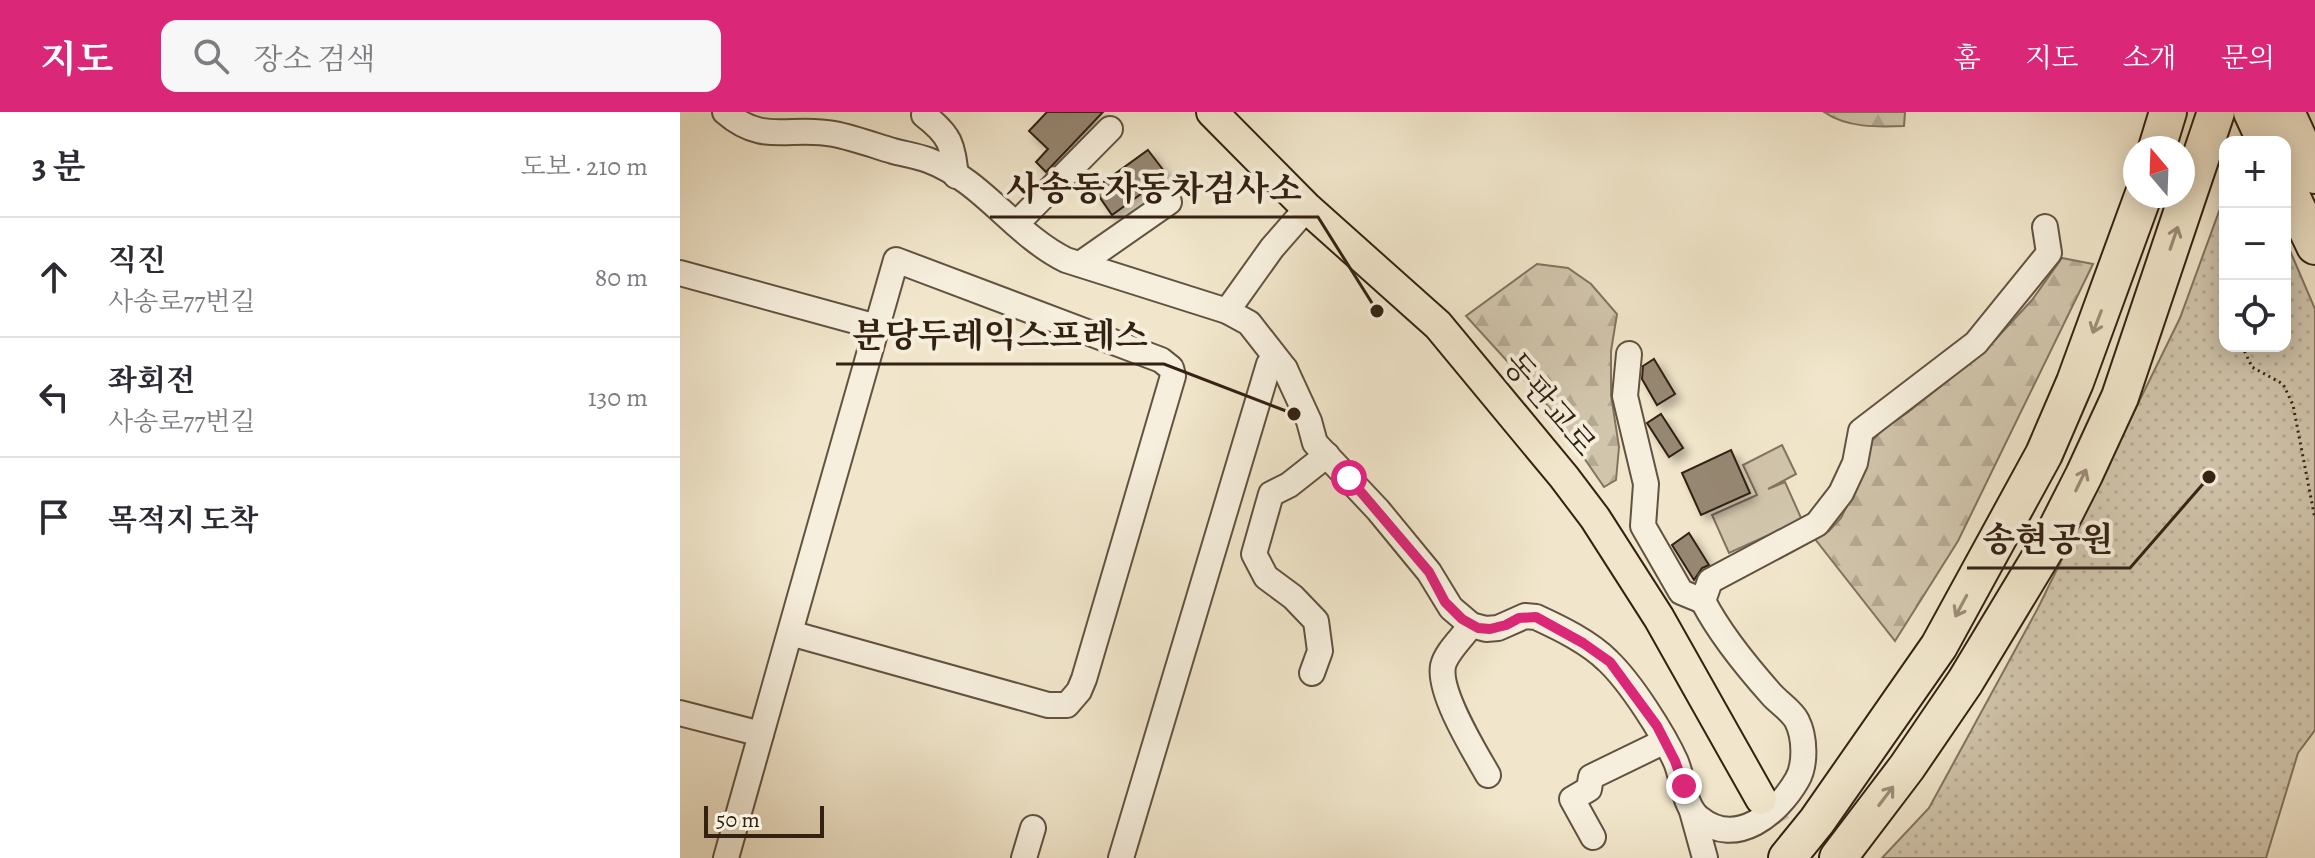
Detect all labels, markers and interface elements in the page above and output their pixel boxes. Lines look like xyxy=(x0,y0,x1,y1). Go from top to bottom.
search box xyxy=(161,20,721,92)
text: 지도 xyxy=(40,33,113,85)
icon: search xyxy=(189,34,233,78)
text: 장소 검색 xyxy=(253,39,375,79)
text: 홈 xyxy=(1954,39,1981,77)
text: 지도 xyxy=(2025,39,2079,77)
text: 소개 xyxy=(2123,39,2177,77)
text: 문의 xyxy=(2221,39,2275,77)
north arrow xyxy=(2123,136,2195,208)
map controls xyxy=(2219,136,2291,352)
button: + xyxy=(2219,136,2291,208)
text: 3 분 xyxy=(32,143,85,190)
text: 도보 · 210 m xyxy=(520,149,648,184)
callout: 사송동자동차검사소 xyxy=(990,159,1318,217)
text: 사송동자동차검사소 xyxy=(1006,165,1302,212)
button: − xyxy=(2219,208,2291,280)
one-way arrow xyxy=(2167,226,2182,251)
text: 직진 xyxy=(108,240,166,280)
icon: ahead xyxy=(32,255,76,299)
text: 80 m xyxy=(595,260,648,295)
button: locate xyxy=(2219,280,2291,352)
text: 사송로77번길 xyxy=(108,284,255,319)
callout: 분당두레익스프레스 xyxy=(836,306,1164,364)
one-way arrow xyxy=(2089,309,2103,334)
text: 분당두레익스프레스 xyxy=(852,312,1148,359)
street label: 동판교로 xyxy=(1493,342,1607,466)
text: 좌회전 xyxy=(108,360,195,400)
icon: left xyxy=(32,375,76,419)
text: 130 m xyxy=(588,380,648,415)
text: 사송로77번길 xyxy=(108,404,255,439)
route start xyxy=(1331,460,1367,496)
one-way arrow xyxy=(2074,469,2089,493)
icon: arrive xyxy=(32,495,76,539)
text: 목적지 도착 xyxy=(108,500,258,540)
callout: 송현공원 xyxy=(1967,510,2130,568)
text: 송현공원 xyxy=(1982,516,2114,563)
one-way arrow xyxy=(1952,594,1968,618)
route end xyxy=(1666,768,1702,804)
one-way arrow xyxy=(1877,786,1894,807)
scale bar xyxy=(704,802,824,838)
text: 50 m xyxy=(716,805,760,835)

